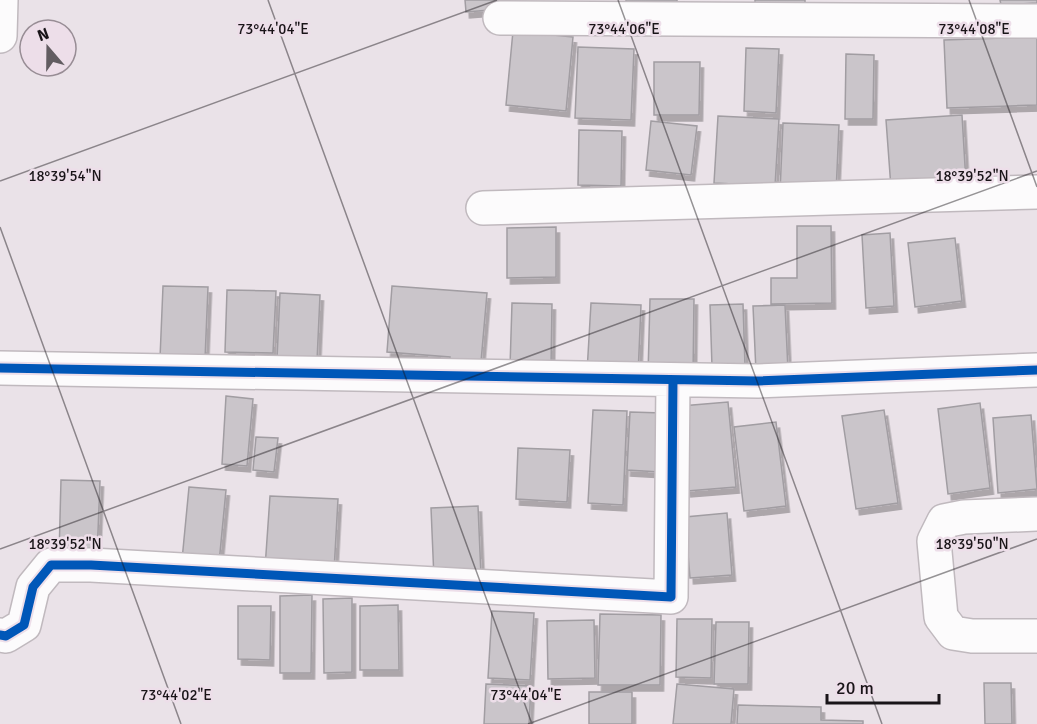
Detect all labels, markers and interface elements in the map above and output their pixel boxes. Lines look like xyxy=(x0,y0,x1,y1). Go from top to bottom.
north arrow xyxy=(18,18,78,78)
text: 73°44'04"E xyxy=(237,20,309,38)
text: 73°44'06"E xyxy=(588,20,660,38)
text: 73°44'08"E xyxy=(938,20,1010,38)
text: N xyxy=(35,24,52,46)
text: 18°39'54"N xyxy=(28,167,102,185)
text: 18°39'52"N xyxy=(935,167,1009,185)
text: 18°39'52"N xyxy=(28,535,102,553)
text: 18°39'50"N xyxy=(935,535,1009,553)
scale bar xyxy=(827,667,940,705)
text: 20 m xyxy=(836,677,874,699)
text: 73°44'02"E xyxy=(140,686,212,704)
text: 73°44'04"E xyxy=(490,686,562,704)

